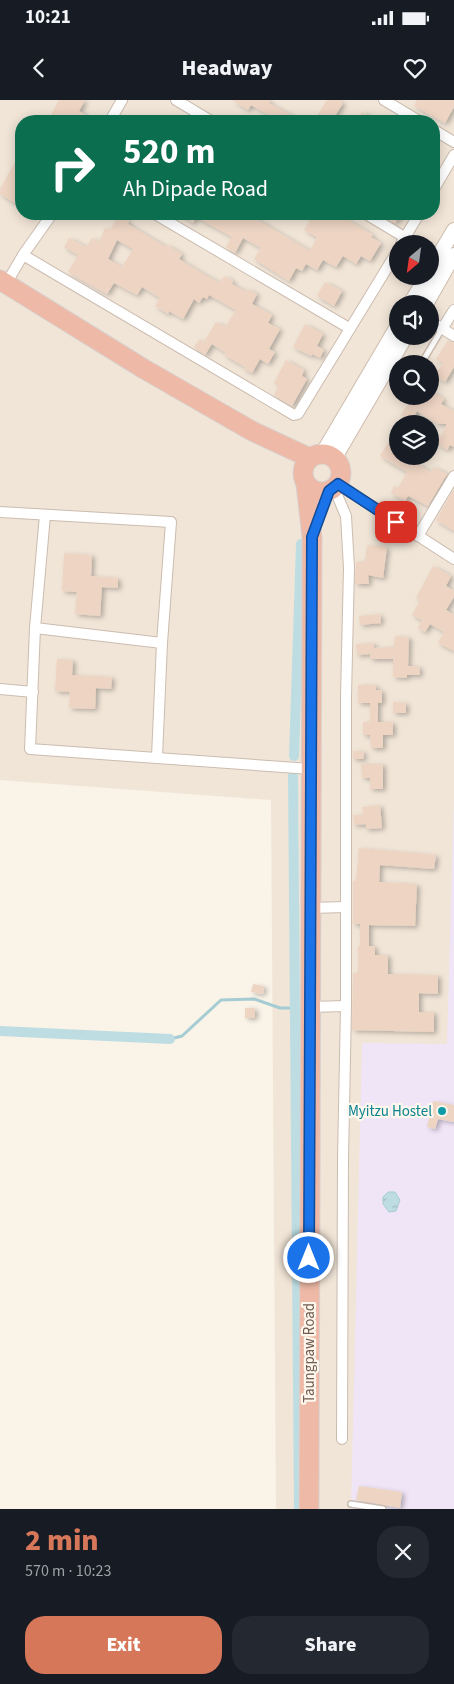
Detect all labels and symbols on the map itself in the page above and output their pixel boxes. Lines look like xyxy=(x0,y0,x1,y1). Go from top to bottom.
north arrow xyxy=(389,235,439,285)
pin xyxy=(375,501,417,543)
place label: Myitzu Hostel xyxy=(348,1101,432,1122)
marker: Myitzu Hostel xyxy=(436,1105,448,1117)
position arrow xyxy=(282,1231,334,1283)
street label: Taungpaw Road xyxy=(299,1303,320,1403)

